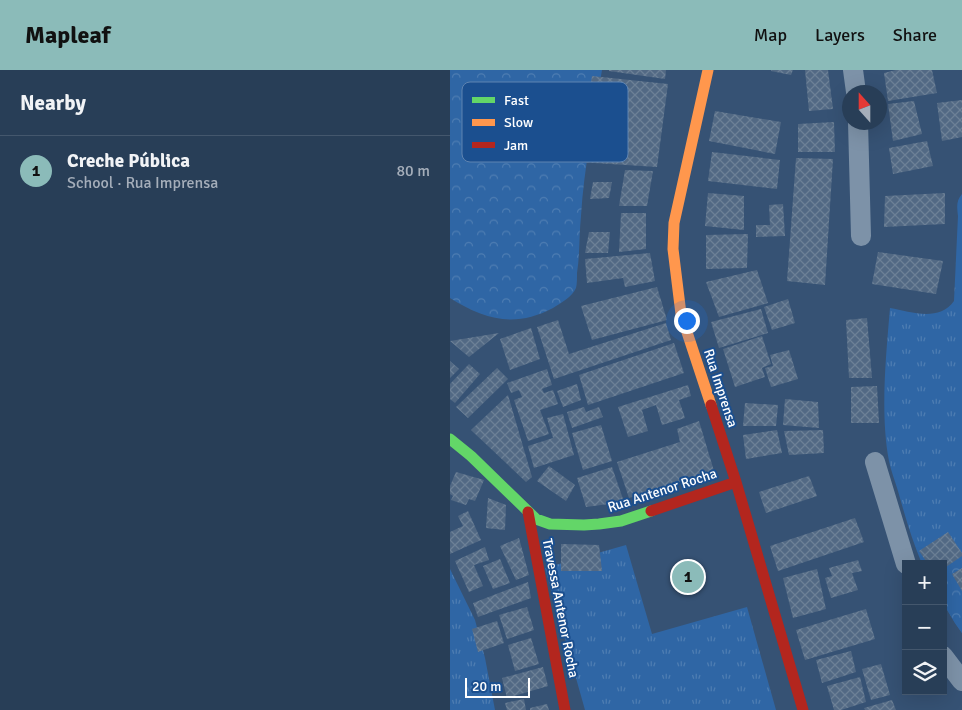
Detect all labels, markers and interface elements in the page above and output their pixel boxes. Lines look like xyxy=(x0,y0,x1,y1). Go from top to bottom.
text: Mapleaf xyxy=(25,20,110,50)
text: Map xyxy=(754,24,787,46)
text: Layers xyxy=(815,24,865,46)
text: Share xyxy=(893,24,937,46)
legend xyxy=(462,82,628,162)
north arrow xyxy=(842,85,887,130)
text: Nearby xyxy=(20,90,86,116)
text: Fast xyxy=(504,92,529,109)
text: Slow xyxy=(504,114,533,131)
text: Jam xyxy=(504,137,528,154)
text: Creche Pública xyxy=(67,149,190,173)
text: 1 xyxy=(32,161,40,181)
text: 80 m xyxy=(396,161,430,181)
text: School · Rua Imprensa xyxy=(67,173,218,193)
your location xyxy=(674,308,700,334)
street label: Rua Imprensa xyxy=(700,347,741,429)
street label: Rua Antenor Rocha xyxy=(605,465,719,516)
street label: Travessa Antenor Rocha xyxy=(539,537,582,679)
pin: 1 xyxy=(672,558,704,596)
map controls xyxy=(902,560,947,695)
button: + xyxy=(902,560,947,605)
button: − xyxy=(902,605,947,650)
button: layers xyxy=(902,650,947,695)
scale bar xyxy=(465,675,530,698)
text: 20 m xyxy=(472,678,501,695)

